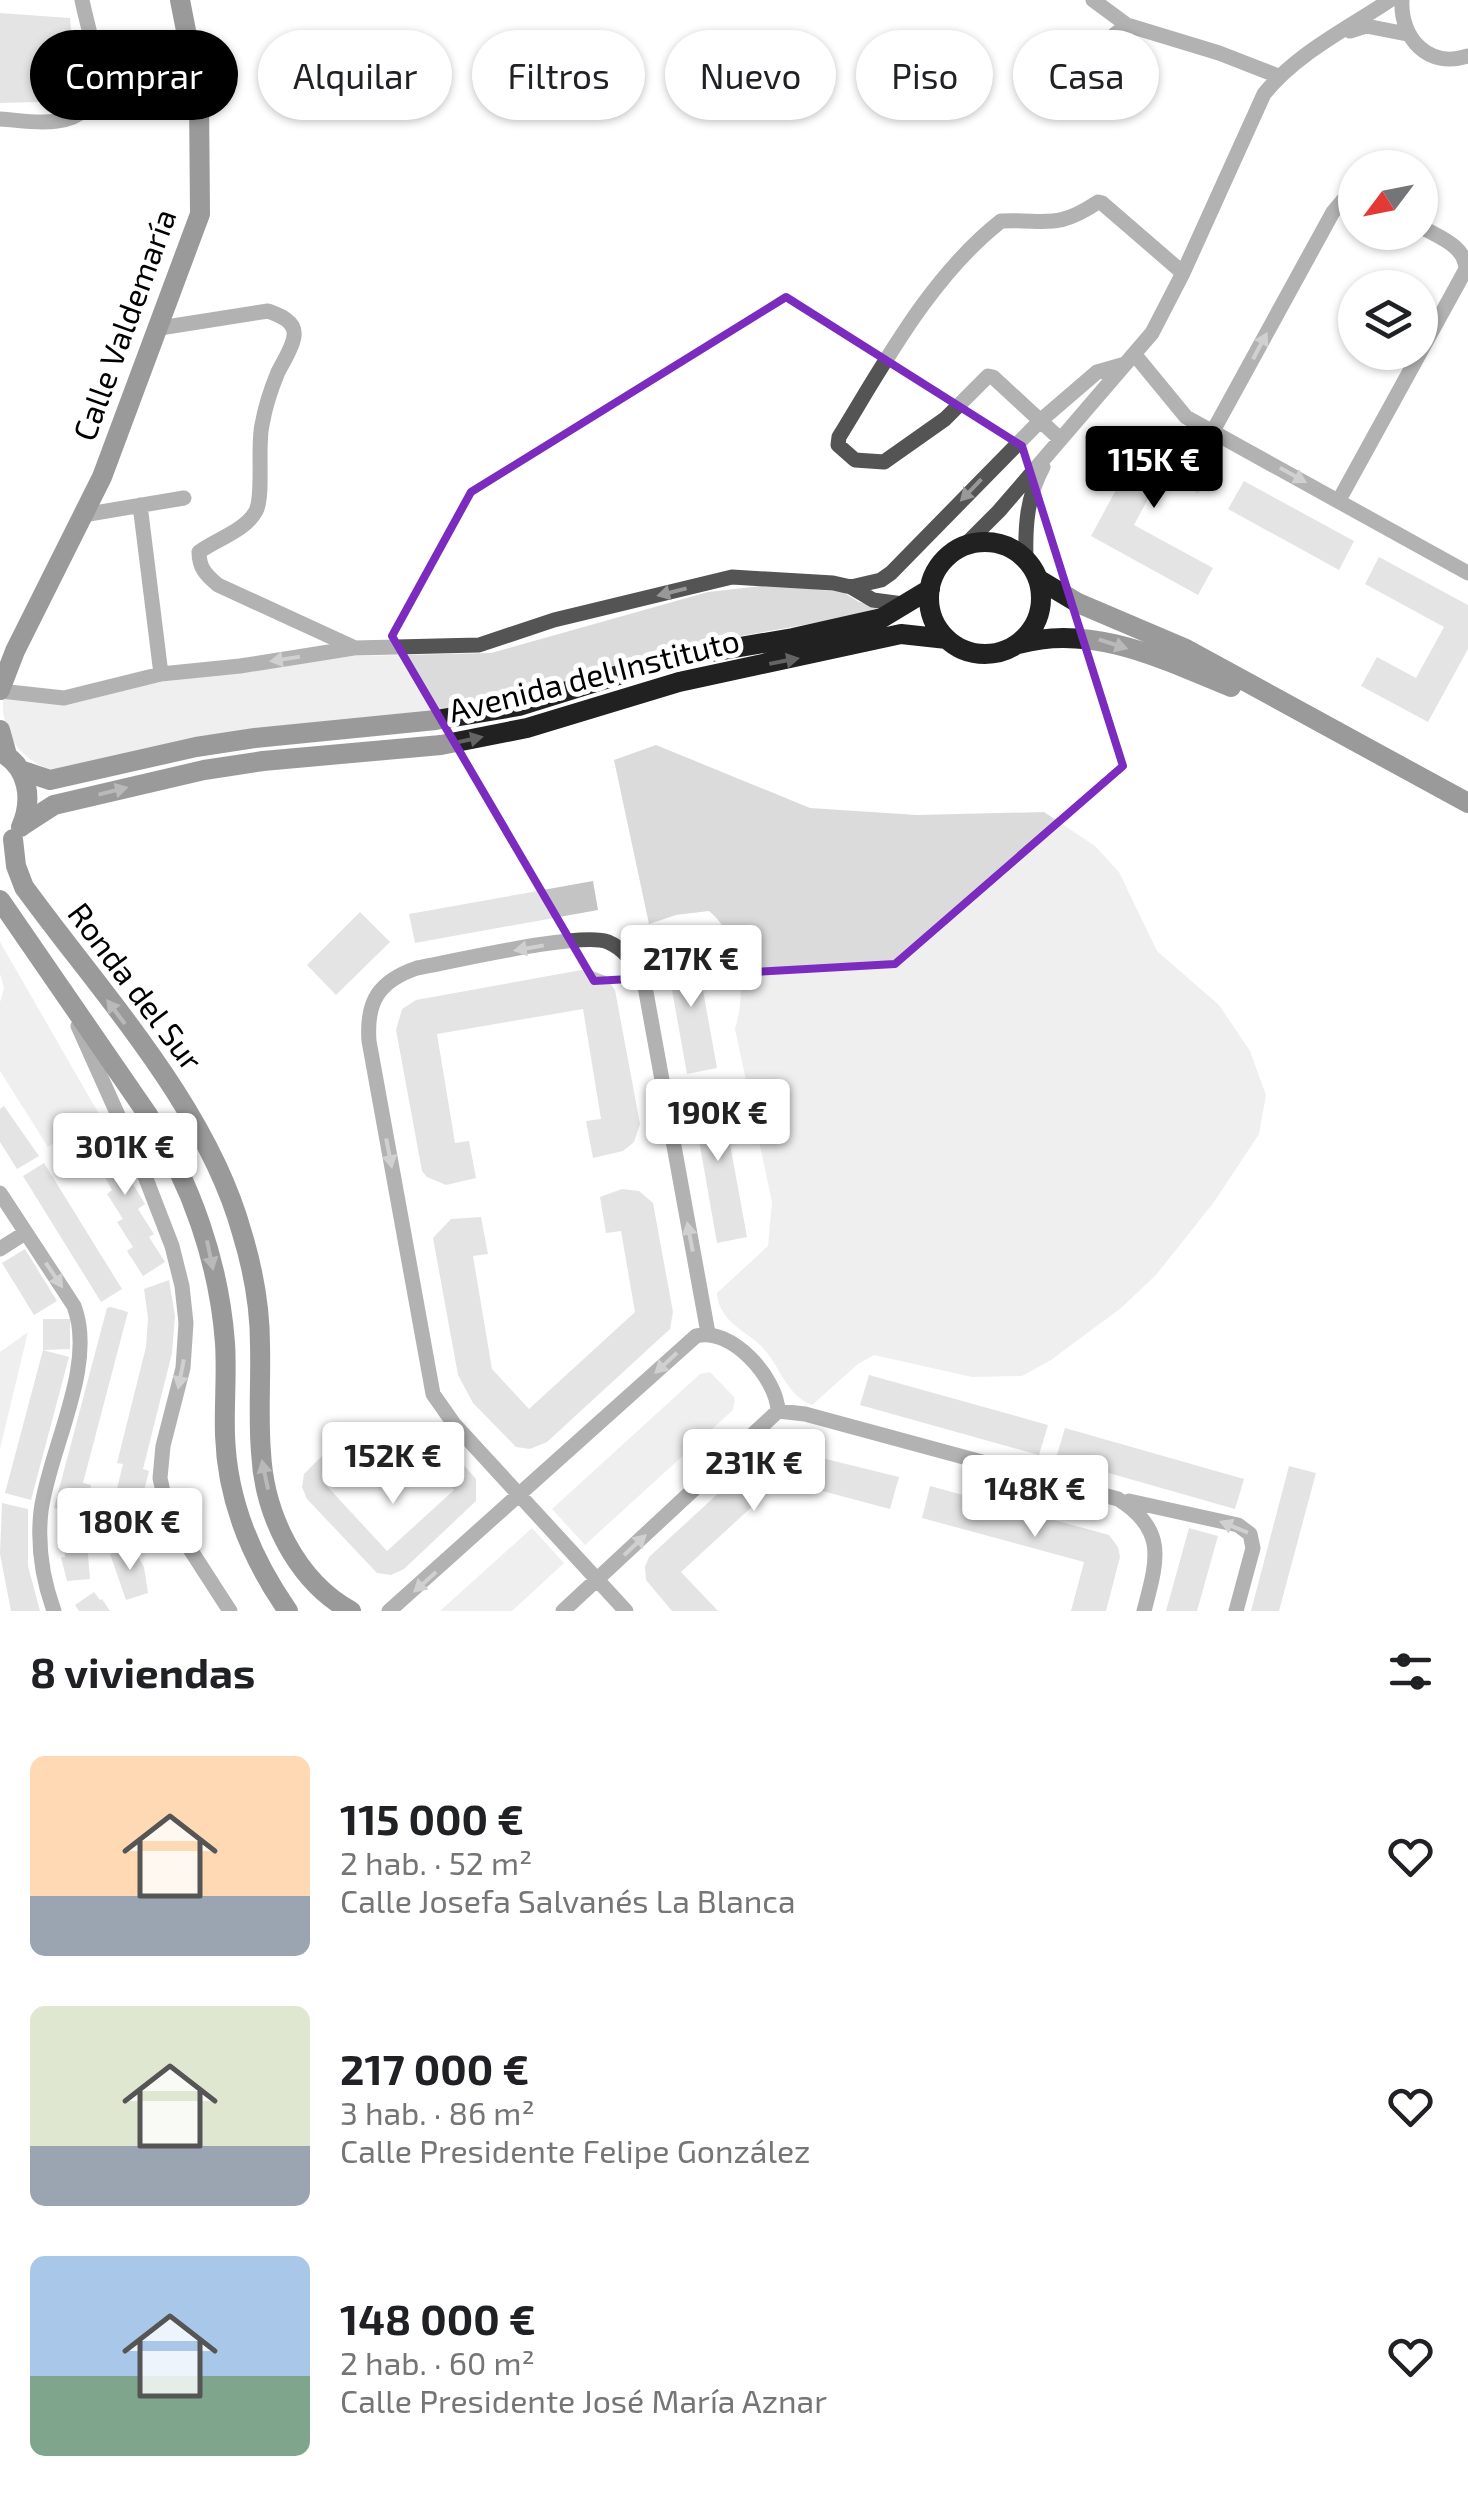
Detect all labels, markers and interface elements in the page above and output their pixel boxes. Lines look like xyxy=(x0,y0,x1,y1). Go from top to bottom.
chip: Comprar xyxy=(30,30,238,120)
chip: Alquilar xyxy=(258,30,452,120)
chip: Filtros xyxy=(472,30,645,120)
chip: Nuevo xyxy=(665,30,836,120)
chip: Piso xyxy=(856,30,993,120)
chip: Casa xyxy=(1013,30,1159,120)
north arrow xyxy=(1338,150,1438,250)
map controls xyxy=(1338,150,1438,370)
street label: Calle Valdemaría xyxy=(64,203,183,445)
button: layers xyxy=(1338,270,1438,370)
one-way arrow xyxy=(1252,331,1269,360)
pin: 115K € xyxy=(1073,426,1235,511)
text: 115K € xyxy=(1108,439,1200,477)
one-way arrow xyxy=(1279,465,1307,483)
one-way arrow xyxy=(960,477,983,501)
one-way arrow xyxy=(656,585,687,600)
street label: Avenida del Instituto xyxy=(444,620,743,729)
one-way arrow xyxy=(1098,638,1128,653)
one-way arrow xyxy=(269,652,301,668)
one-way arrow xyxy=(768,653,799,669)
one-way arrow xyxy=(453,731,484,747)
one-way arrow xyxy=(98,783,129,798)
street label: Ronda del Sur xyxy=(61,895,212,1077)
pin: 217K € xyxy=(610,925,772,1010)
text: 217K € xyxy=(643,938,739,976)
one-way arrow xyxy=(512,941,544,956)
one-way arrow xyxy=(107,999,127,1025)
pin: 190K € xyxy=(637,1079,799,1164)
text: 190K € xyxy=(668,1092,768,1130)
pin: 301K € xyxy=(44,1113,206,1198)
text: 301K € xyxy=(75,1126,175,1164)
one-way arrow xyxy=(382,1137,398,1168)
one-way arrow xyxy=(682,1221,697,1252)
one-way arrow xyxy=(202,1240,218,1271)
one-way arrow xyxy=(44,1261,63,1288)
one-way arrow xyxy=(654,1351,678,1374)
one-way arrow xyxy=(173,1359,188,1390)
pin: 152K € xyxy=(312,1422,474,1507)
pin: 231K € xyxy=(673,1429,835,1514)
text: 152K € xyxy=(344,1435,442,1473)
text: 231K € xyxy=(705,1442,803,1480)
pin: 148K € xyxy=(954,1455,1116,1540)
one-way arrow xyxy=(256,1459,272,1490)
text: 148K € xyxy=(984,1468,1086,1506)
pin: 180K € xyxy=(49,1488,211,1573)
text: 180K € xyxy=(79,1501,181,1539)
one-way arrow xyxy=(1219,1519,1249,1535)
one-way arrow xyxy=(622,1535,647,1557)
one-way arrow xyxy=(413,1570,437,1593)
icon: filters xyxy=(1383,1644,1438,1699)
text: 8 viviendas xyxy=(30,1646,255,1696)
text: 115 000 € xyxy=(340,1793,524,1843)
icon: home xyxy=(110,1796,230,1916)
icon: heart xyxy=(1383,1829,1438,1884)
text: 2 hab. · 52 m² xyxy=(340,1843,532,1881)
text: Calle Josefa Salvanés La Blanca xyxy=(340,1881,796,1919)
text: 217 000 € xyxy=(340,2043,529,2093)
icon: home xyxy=(110,2046,230,2166)
icon: heart xyxy=(1383,2079,1438,2134)
text: 3 hab. · 86 m² xyxy=(340,2093,535,2131)
text: Calle Presidente Felipe González xyxy=(340,2131,810,2169)
text: 148 000 € xyxy=(340,2293,536,2343)
icon: home xyxy=(110,2296,230,2416)
icon: heart xyxy=(1383,2329,1438,2384)
text: 2 hab. · 60 m² xyxy=(340,2343,535,2381)
text: Calle Presidente José María Aznar xyxy=(340,2381,827,2419)

